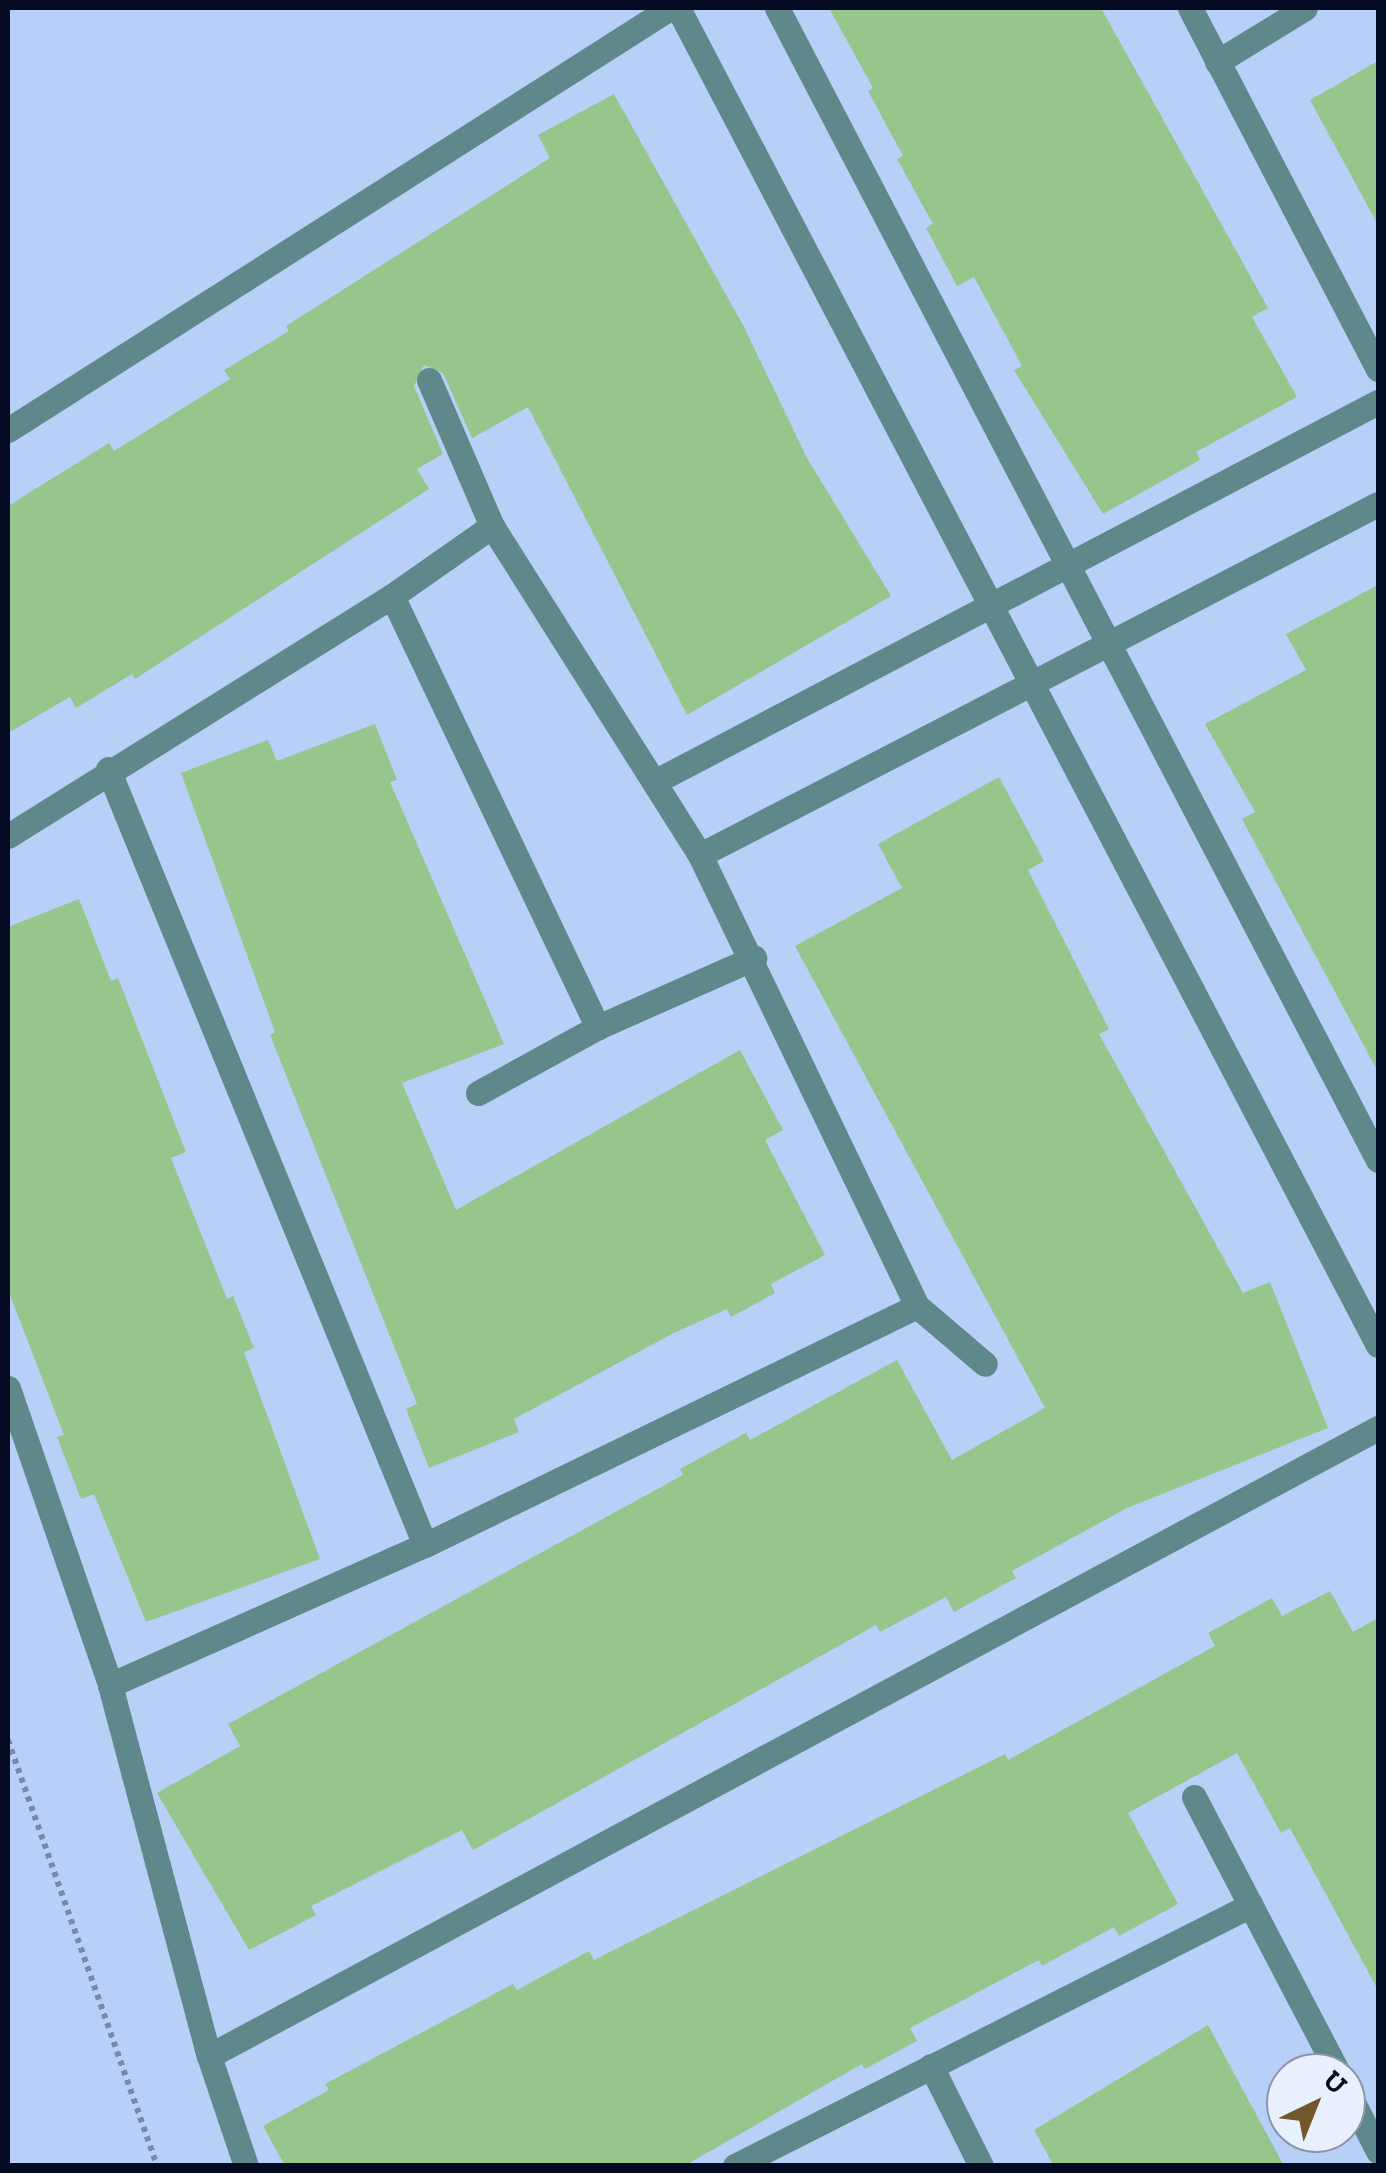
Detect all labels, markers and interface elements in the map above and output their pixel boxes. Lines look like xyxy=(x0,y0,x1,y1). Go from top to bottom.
north arrow xyxy=(1266,2053,1366,2153)
text: U xyxy=(1317,2063,1354,2101)

